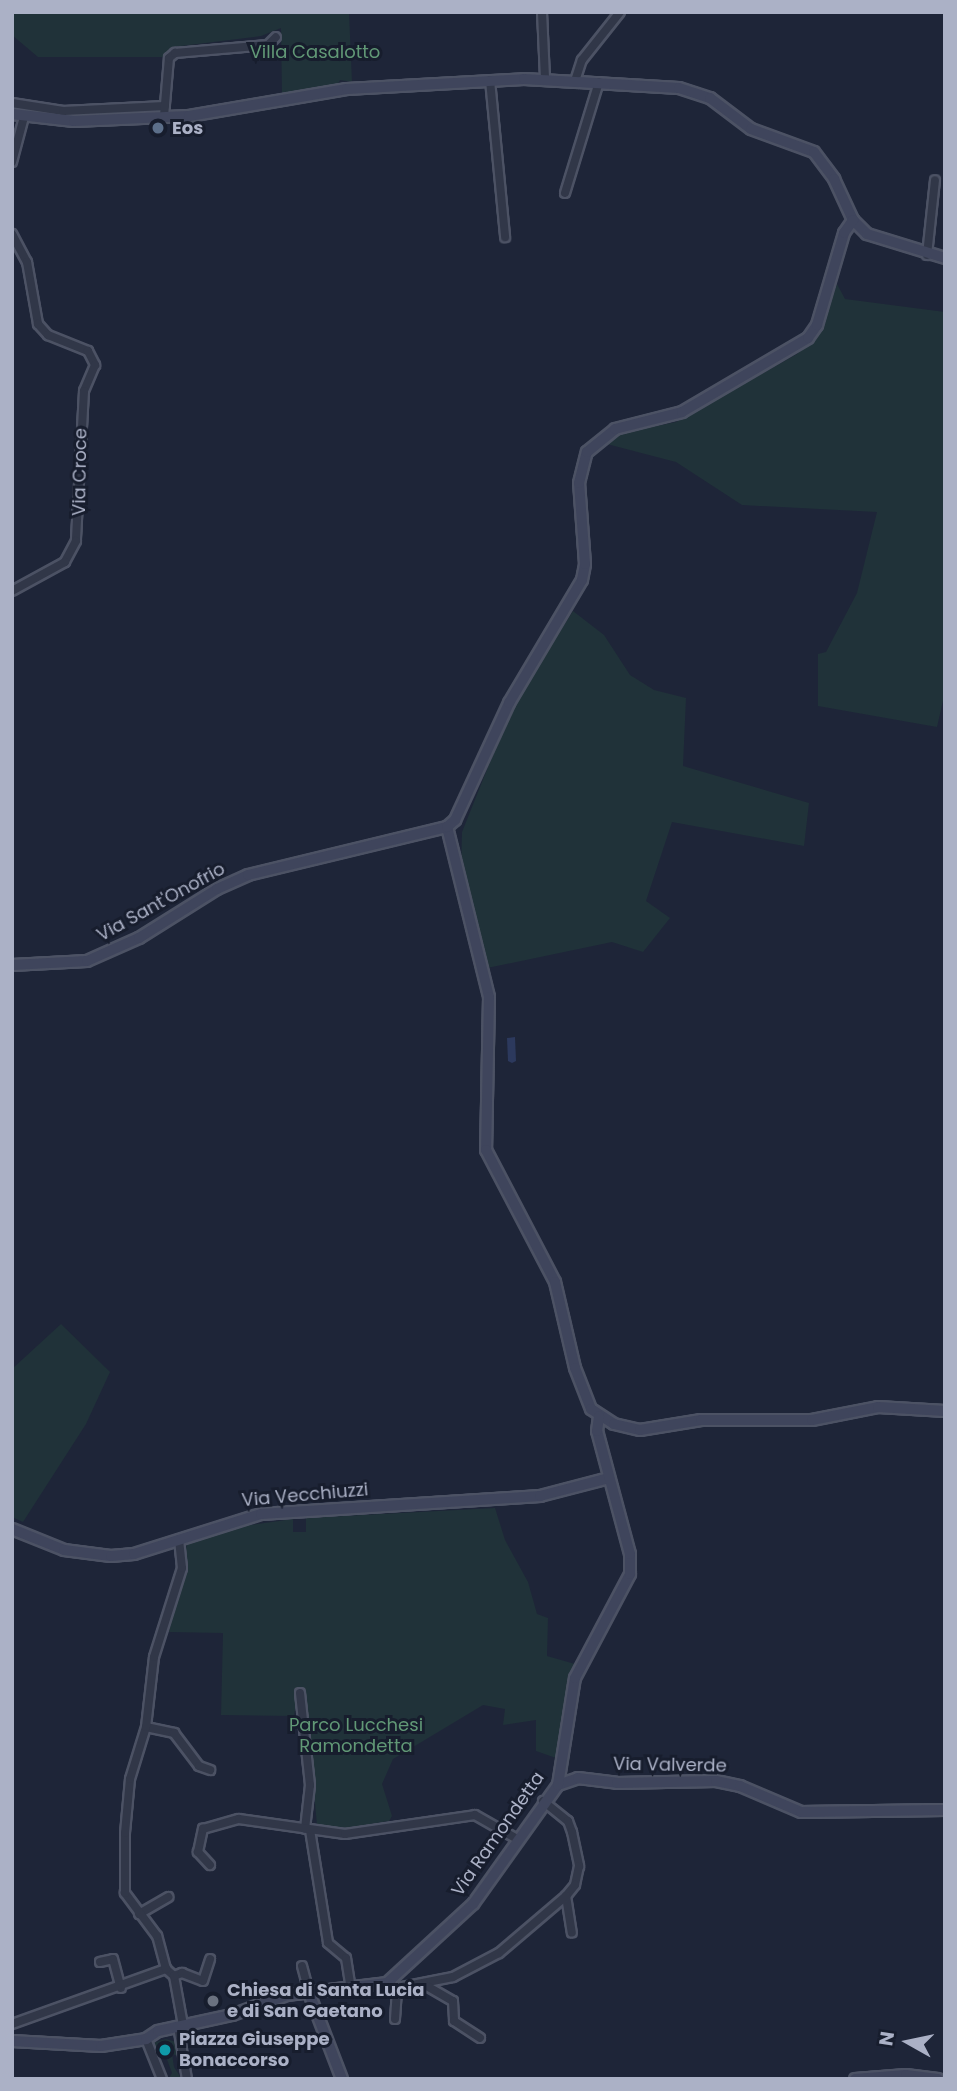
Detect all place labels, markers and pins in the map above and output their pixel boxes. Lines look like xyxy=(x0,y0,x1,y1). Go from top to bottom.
place label: Eos xyxy=(172,117,203,139)
marker: Eos xyxy=(150,120,166,136)
place label: Chiesa di Santa Lucia e di San Gaetano xyxy=(227,1980,425,2022)
marker: Chiesa di Santa Lucia e di San Gaetano xyxy=(205,1993,221,2009)
place label: Piazza Giuseppe Bonaccorso xyxy=(179,2029,329,2072)
marker: Piazza Giuseppe Bonaccorso xyxy=(157,2042,173,2058)

